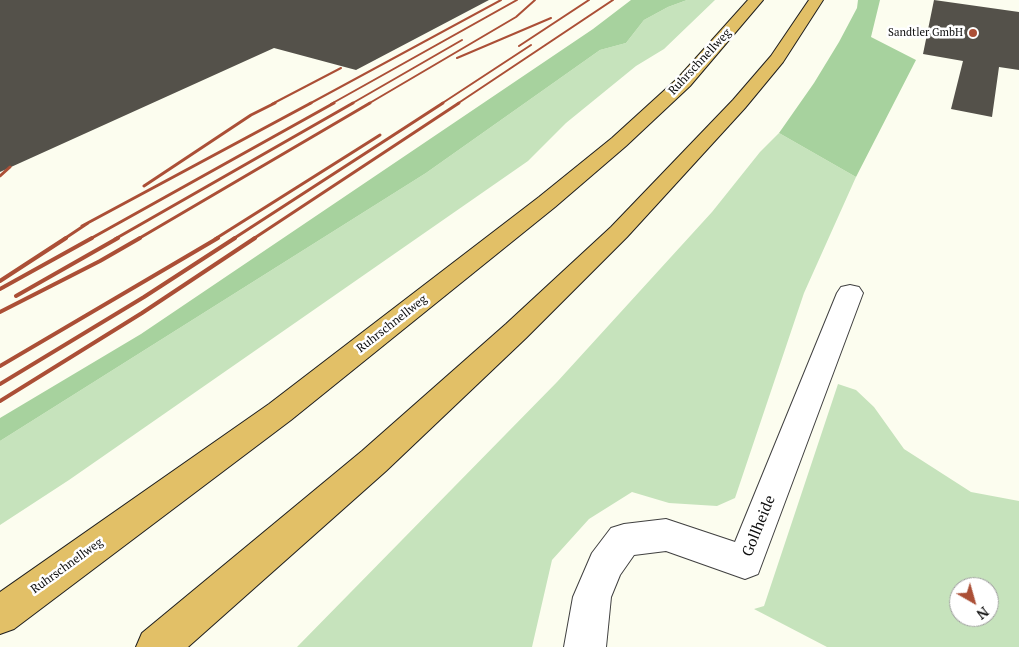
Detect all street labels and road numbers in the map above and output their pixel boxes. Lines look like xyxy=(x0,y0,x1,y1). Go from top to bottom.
street label: Ruhrschnellweg xyxy=(666,26,734,98)
street label: Ruhrschnellweg xyxy=(354,292,430,356)
street label: Gollheide xyxy=(739,493,779,559)
street label: Ruhrschnellweg xyxy=(28,535,106,597)

